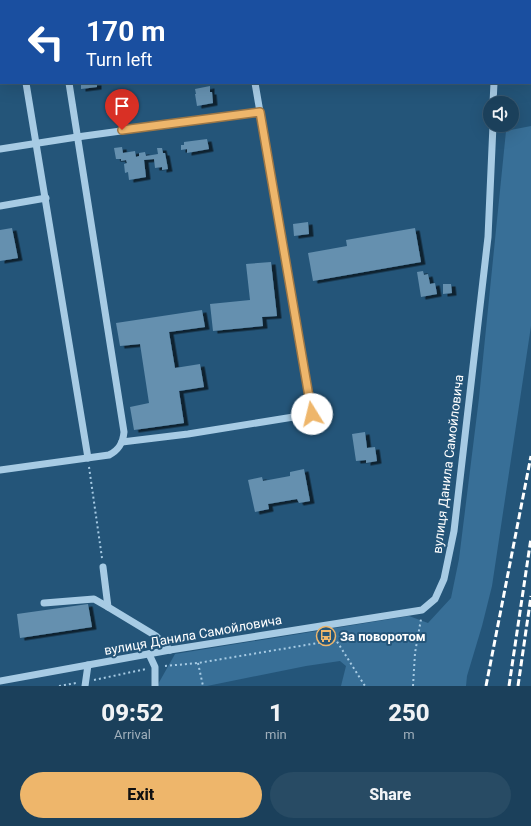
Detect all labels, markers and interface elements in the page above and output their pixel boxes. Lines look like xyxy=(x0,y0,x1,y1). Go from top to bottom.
text: 170 m xyxy=(86,15,165,48)
icon: left xyxy=(20,16,72,68)
text: Turn left xyxy=(86,49,152,70)
pin xyxy=(105,89,139,130)
icon: arrive xyxy=(111,95,133,117)
map controls xyxy=(483,96,519,132)
button: sound xyxy=(483,96,519,132)
street label: вулиця Данила Самойловича xyxy=(430,374,466,554)
position arrow xyxy=(291,393,333,435)
street label: вулиця Данила Самойловича xyxy=(103,612,283,658)
bus stop icon: За поворотом xyxy=(315,625,337,647)
place label: За поворотом xyxy=(340,629,426,644)
text: 09:52 xyxy=(101,699,164,727)
text: 1 xyxy=(269,699,283,727)
text: 250 xyxy=(388,699,430,727)
text: Arrival xyxy=(114,727,151,742)
text: min xyxy=(265,727,287,742)
text: m xyxy=(403,727,415,742)
button: Exit xyxy=(20,772,262,818)
button: Share xyxy=(270,772,511,818)

